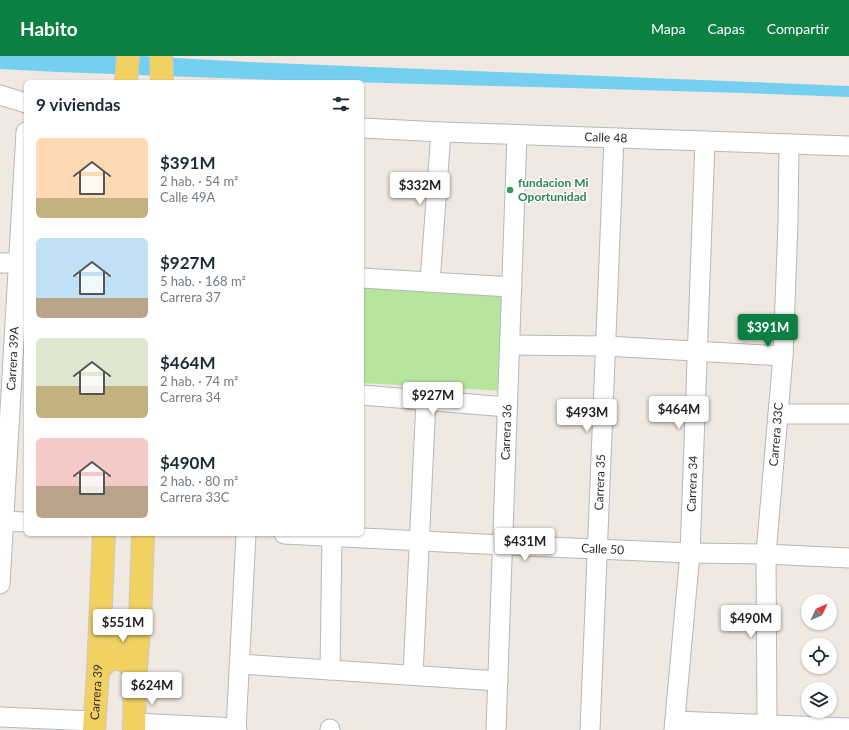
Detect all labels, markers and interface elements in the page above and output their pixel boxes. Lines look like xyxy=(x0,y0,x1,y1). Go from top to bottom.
text: Habito xyxy=(20,17,78,40)
text: Mapa xyxy=(651,20,686,37)
text: Capas xyxy=(708,20,745,37)
text: Compartir xyxy=(767,20,829,37)
icon: filters xyxy=(330,93,352,115)
text: 9 viviendas xyxy=(36,94,121,115)
street label: Calle 48 xyxy=(584,129,628,145)
text: $391M xyxy=(160,152,216,173)
icon: home xyxy=(68,154,116,202)
pin: $332M xyxy=(392,172,448,206)
text: 2 hab. · 54 m² xyxy=(160,173,238,189)
place label: fundacion Mi Oportunidad xyxy=(518,175,588,204)
text: $332M xyxy=(399,177,441,193)
marker: fundacion Mi Oportunidad xyxy=(505,185,515,195)
text: Calle 49A xyxy=(160,189,215,205)
text: $927M xyxy=(160,252,216,273)
icon: home xyxy=(68,254,116,302)
text: 5 hab. · 168 m² xyxy=(160,273,246,289)
text: Carrera 37 xyxy=(160,289,221,305)
pin: $391M xyxy=(740,314,796,348)
text: $391M xyxy=(747,319,789,335)
street label: Carrera 39A xyxy=(3,325,22,391)
text: $464M xyxy=(160,352,216,373)
icon: home xyxy=(68,354,116,402)
text: 2 hab. · 74 m² xyxy=(160,373,238,389)
pin: $927M xyxy=(405,382,461,416)
text: $927M xyxy=(412,387,454,403)
text: Carrera 34 xyxy=(160,389,221,405)
pin: $464M xyxy=(651,396,707,430)
pin: $493M xyxy=(559,399,615,433)
text: $464M xyxy=(658,401,700,417)
street label: Carrera 33C xyxy=(766,402,786,467)
street label: Carrera 36 xyxy=(498,404,514,460)
text: $493M xyxy=(566,404,608,420)
text: $490M xyxy=(160,452,216,473)
icon: home xyxy=(68,454,116,502)
street label: Carrera 35 xyxy=(591,454,608,511)
street label: Carrera 34 xyxy=(684,455,701,512)
text: 2 hab. · 80 m² xyxy=(160,473,238,489)
text: Carrera 33C xyxy=(160,489,229,505)
pin: $431M xyxy=(497,528,553,562)
text: $431M xyxy=(504,533,546,549)
street label: Calle 50 xyxy=(581,540,625,557)
north arrow xyxy=(801,594,837,630)
map controls xyxy=(801,594,837,718)
pin: $490M xyxy=(723,605,779,639)
pin: $551M xyxy=(95,609,151,643)
text: $490M xyxy=(730,610,772,626)
text: $551M xyxy=(102,614,144,630)
button: locate xyxy=(801,638,837,674)
street label: Carrera 39 xyxy=(87,664,105,721)
pin: $624M xyxy=(124,672,180,706)
text: $624M xyxy=(131,677,173,693)
button: layers xyxy=(801,682,837,718)

